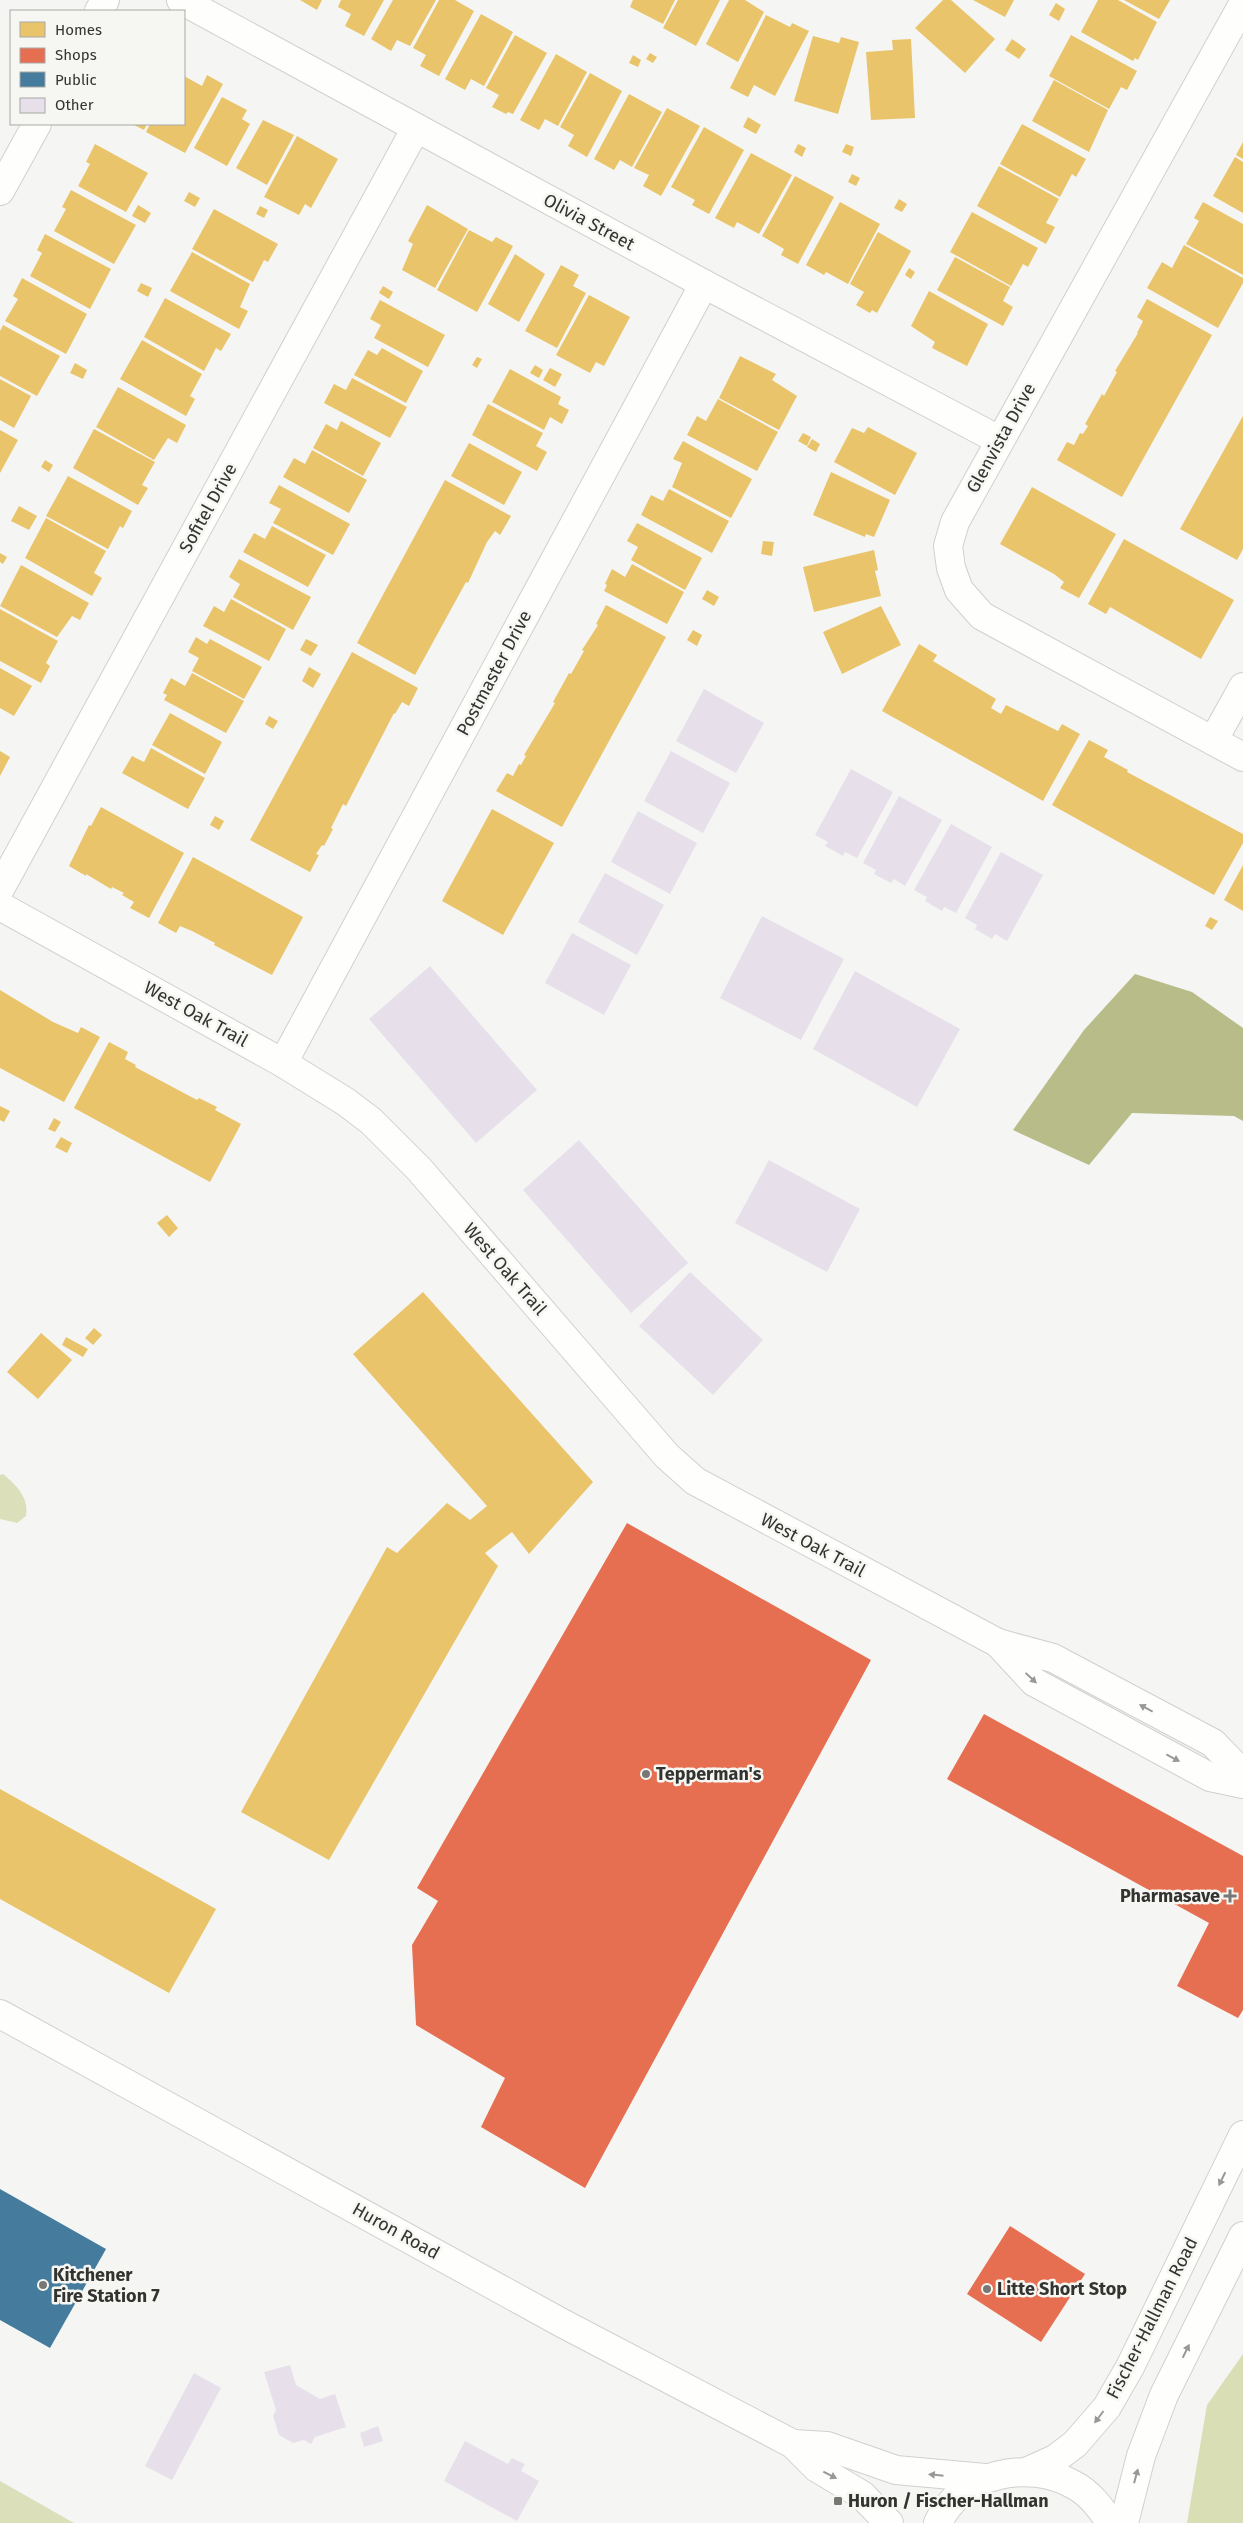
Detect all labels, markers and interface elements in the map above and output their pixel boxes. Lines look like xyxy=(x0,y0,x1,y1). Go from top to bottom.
legend xyxy=(10,10,185,125)
text: Homes xyxy=(55,21,102,39)
text: Shops xyxy=(55,46,97,64)
text: Public xyxy=(55,71,97,89)
text: Other xyxy=(55,96,94,114)
street label: Olivia Street xyxy=(540,189,639,255)
street label: Glenvista Drive xyxy=(962,379,1040,497)
street label: Sofitel Drive xyxy=(174,459,242,557)
street label: Postmaster Drive xyxy=(452,607,536,739)
street label: West Oak Trail xyxy=(140,976,252,1052)
street label: West Oak Trail xyxy=(459,1218,551,1320)
street label: West Oak Trail xyxy=(757,1508,869,1582)
one-way arrow xyxy=(1025,1672,1037,1684)
one-way arrow xyxy=(1139,1704,1153,1712)
one-way arrow xyxy=(1166,1753,1179,1762)
place label: Tepperman's xyxy=(656,1763,762,1785)
marker: Tepperman's xyxy=(640,1768,652,1780)
place label: Pharmasave xyxy=(1120,1885,1220,1907)
marker: Pharmasave xyxy=(1224,1890,1236,1902)
one-way arrow xyxy=(1217,2172,1225,2186)
street label: Huron Road xyxy=(348,2198,444,2264)
street label: Fischer-Hallman Road xyxy=(1102,2233,1202,2403)
place label: Kitchener Fire Station 7 xyxy=(53,2264,160,2307)
place label: Litte Short Stop xyxy=(997,2278,1127,2300)
marker: Kitchener Fire Station 7 xyxy=(37,2279,49,2291)
marker: Litte Short Stop xyxy=(981,2283,993,2295)
one-way arrow xyxy=(1181,2344,1190,2359)
one-way arrow xyxy=(1094,2410,1104,2424)
one-way arrow xyxy=(1132,2468,1140,2483)
one-way arrow xyxy=(928,2470,944,2478)
one-way arrow xyxy=(823,2471,837,2479)
place label: Huron / Fischer-Hallman xyxy=(848,2490,1049,2512)
marker: Huron / Fischer-Hallman xyxy=(832,2495,844,2507)

